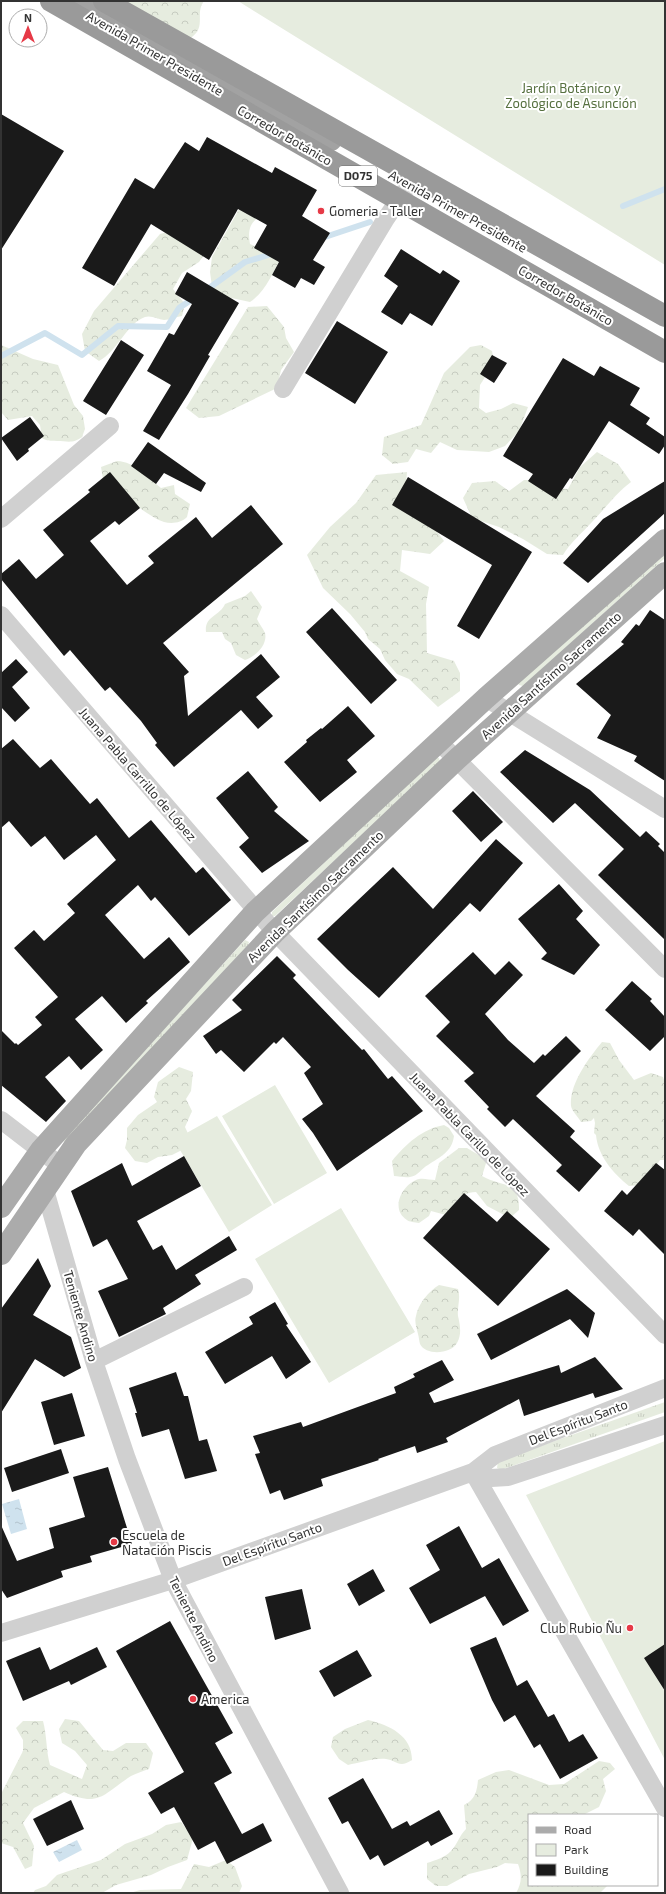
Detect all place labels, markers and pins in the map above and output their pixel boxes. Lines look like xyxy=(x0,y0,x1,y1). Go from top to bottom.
place label: Gomeria - Taller xyxy=(329,203,423,219)
marker: Gomeria - Taller xyxy=(316,206,326,216)
place label: Escuela de Natación Piscis xyxy=(122,1527,212,1558)
marker: Escuela de Natación Piscis xyxy=(109,1537,119,1547)
place label: Club Rubio Ñu xyxy=(540,1620,622,1636)
marker: Club Rubio Ñu xyxy=(625,1623,635,1633)
place label: America xyxy=(201,1691,249,1707)
marker: America xyxy=(188,1694,198,1704)

